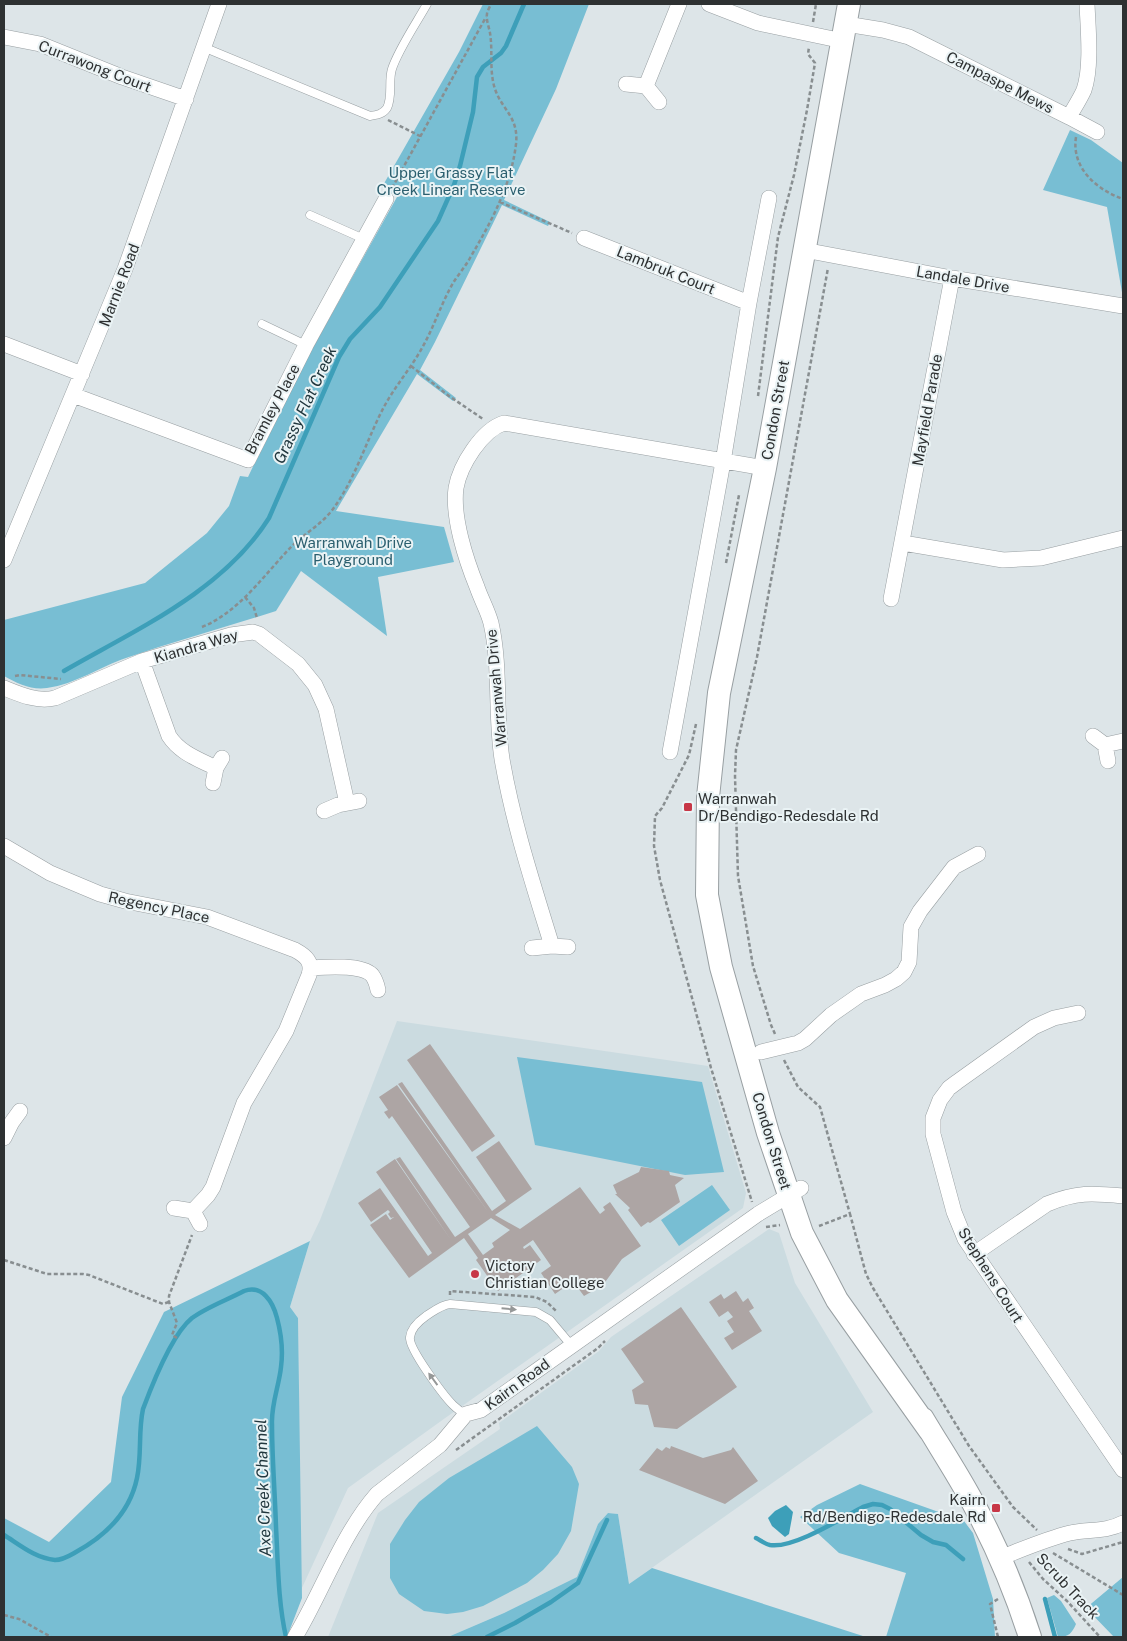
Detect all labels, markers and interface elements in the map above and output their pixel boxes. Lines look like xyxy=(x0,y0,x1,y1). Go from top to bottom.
street label: Currawong Court xyxy=(36,37,154,95)
street label: Campaspe Mews xyxy=(944,48,1056,116)
park label: Upper Grassy Flat Creek Linear Reserve xyxy=(377,164,525,198)
street label: Marnie Road xyxy=(95,241,143,329)
street label: Lambruk Court xyxy=(614,243,718,297)
street label: Landale Drive xyxy=(915,262,1011,296)
water label: Grassy Flat Creek xyxy=(269,343,341,467)
street label: Mayfield Parade xyxy=(909,353,945,467)
street label: Condon Street xyxy=(758,359,792,461)
street label: Bramley Place xyxy=(241,361,303,457)
park label: Warranwah Drive Playground xyxy=(294,534,412,568)
street label: Kiandra Way xyxy=(152,626,240,666)
street label: Warranwah Drive xyxy=(482,628,510,748)
place label: Warranwah Dr/Bendigo-Redesdale Rd xyxy=(698,790,879,824)
marker: Warranwah Dr/Bendigo-Redesdale Rd xyxy=(682,801,694,813)
street label: Regency Place xyxy=(107,888,211,926)
street label: Condon Street xyxy=(749,1090,795,1192)
street label: Stephens Court xyxy=(955,1224,1027,1326)
place label: Victory Christian College xyxy=(485,1257,604,1291)
marker: Victory Christian College xyxy=(469,1268,481,1280)
one-way arrow xyxy=(501,1305,517,1313)
street label: Kairn Road xyxy=(481,1355,553,1413)
one-way arrow xyxy=(428,1372,438,1385)
water label: Axe Creek Channel xyxy=(251,1419,275,1557)
place label: Kairn Rd/Bendigo-Redesdale Rd xyxy=(803,1491,986,1525)
marker: Kairn Rd/Bendigo-Redesdale Rd xyxy=(990,1502,1002,1514)
street label: Scrub Track xyxy=(1033,1549,1103,1623)

